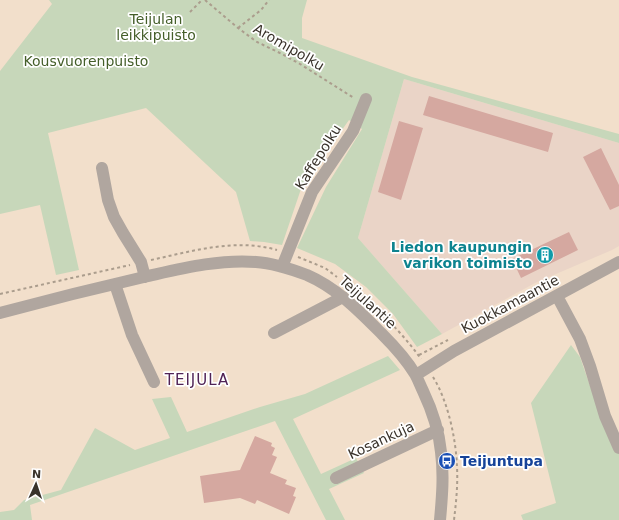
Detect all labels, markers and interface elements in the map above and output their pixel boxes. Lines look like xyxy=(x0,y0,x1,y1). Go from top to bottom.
park label: Teijulan leikkipuisto xyxy=(116,11,196,43)
street label: Aromipolku xyxy=(251,20,327,74)
park label: Kousvuorenpuisto xyxy=(24,53,148,69)
street label: Kaffepolku xyxy=(292,122,344,192)
place label: Liedon kaupungin varikon toimisto xyxy=(391,239,532,271)
building icon: Liedon kaupungin varikon toimisto xyxy=(535,245,555,265)
street label: Teijulantie xyxy=(336,272,400,332)
street label: Kuokkamaantie xyxy=(459,272,561,336)
district label: TEIJULA xyxy=(164,371,229,389)
street label: Kosankuja xyxy=(346,418,416,462)
bus stop icon: Teijuntupa xyxy=(437,451,457,471)
place label: Teijuntupa xyxy=(460,453,543,469)
north arrow xyxy=(16,464,56,504)
text: N xyxy=(32,468,41,481)

